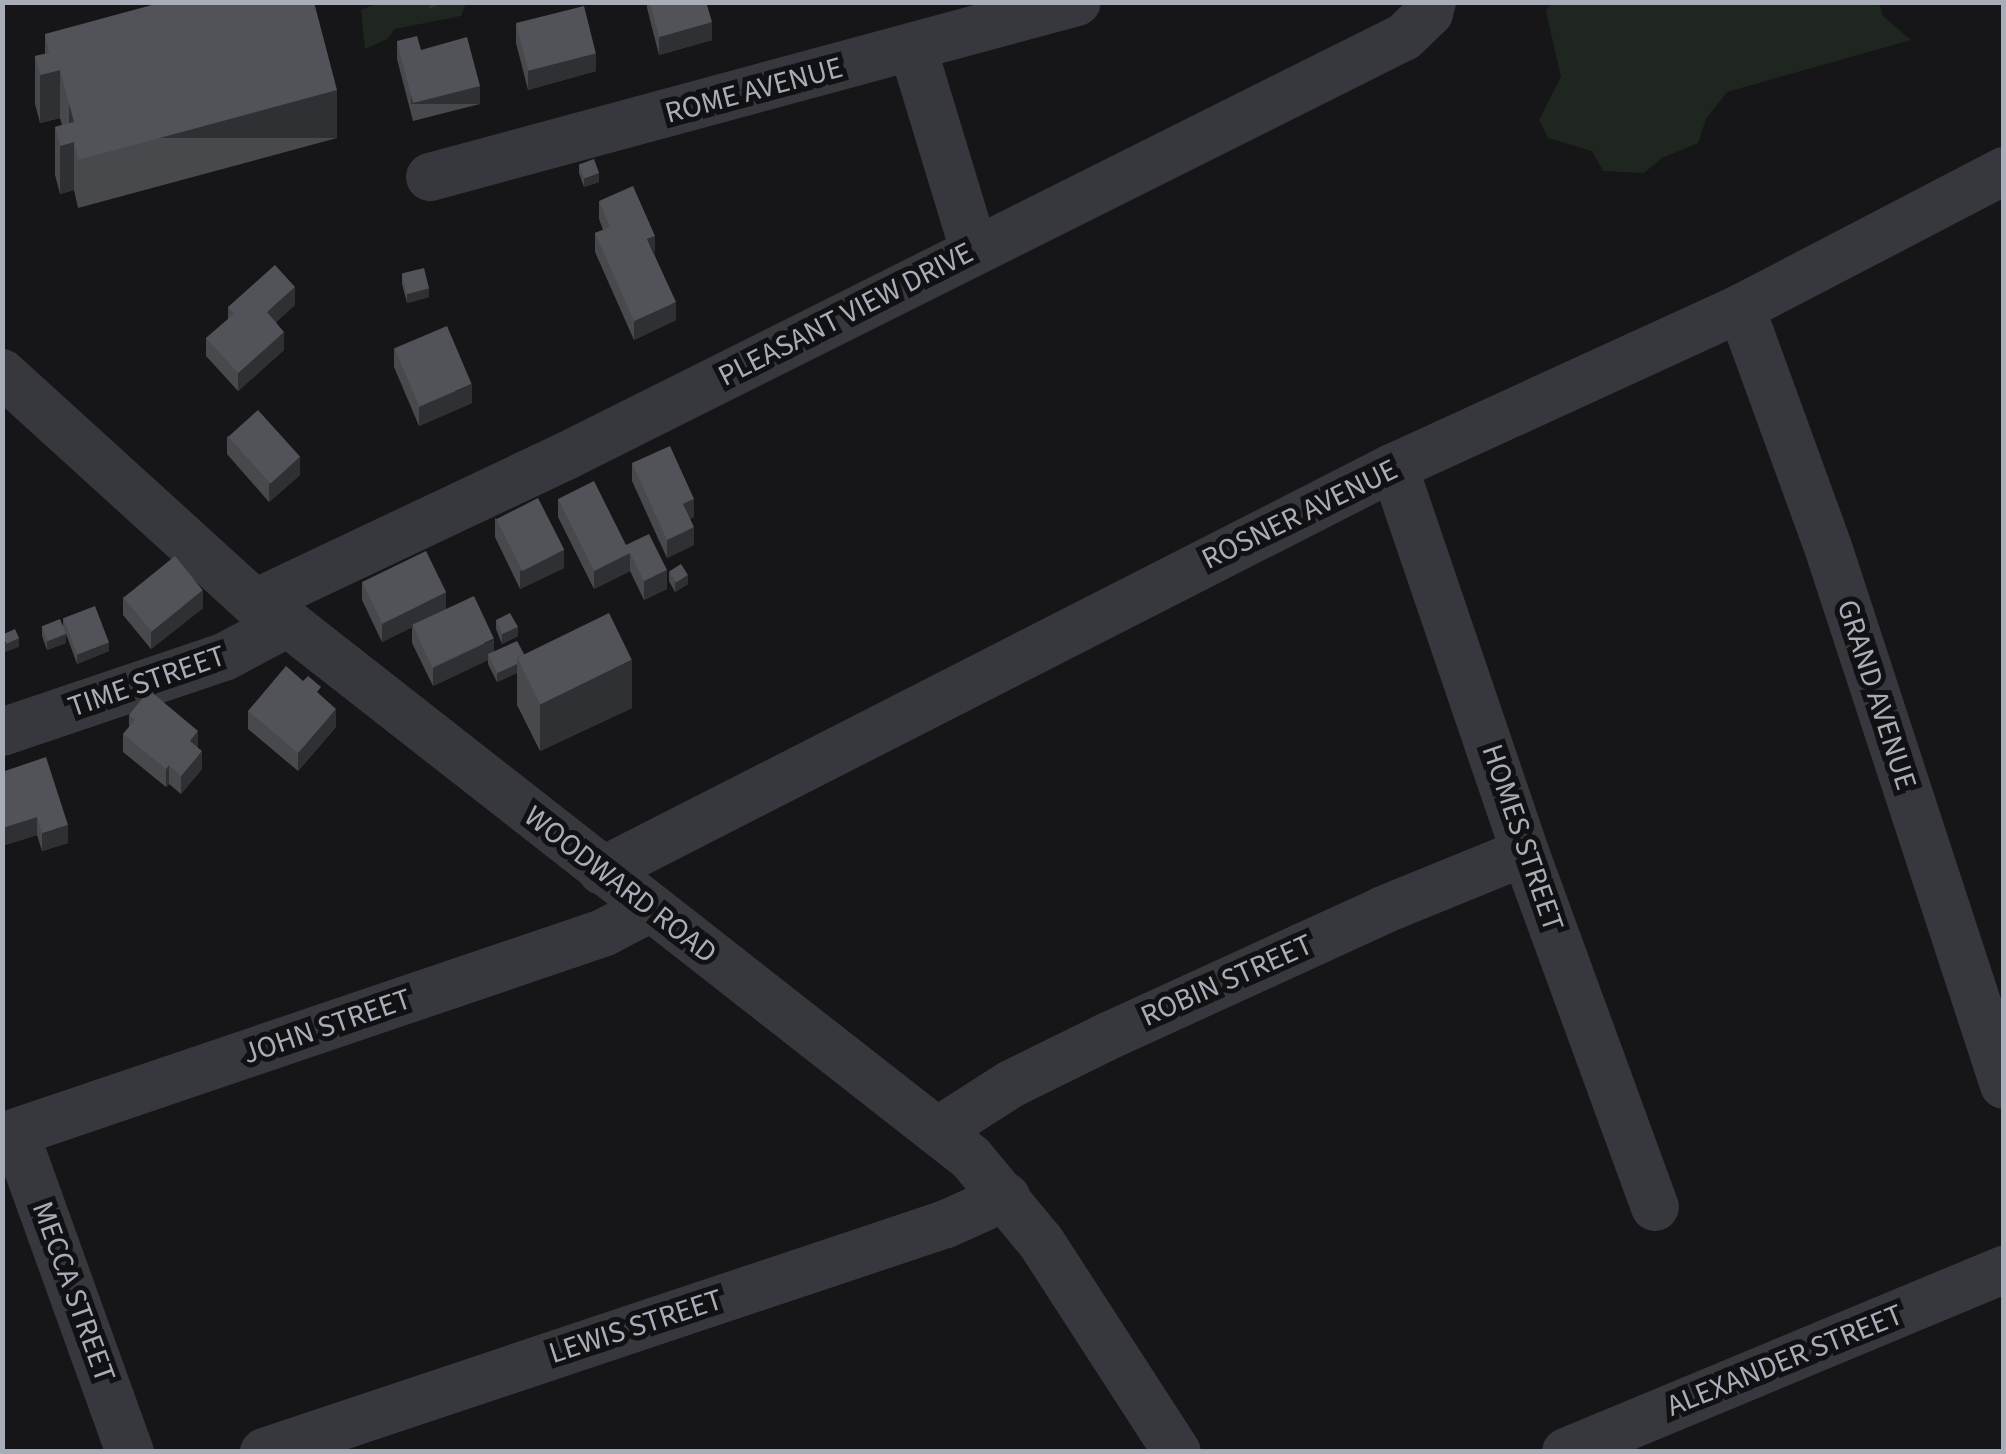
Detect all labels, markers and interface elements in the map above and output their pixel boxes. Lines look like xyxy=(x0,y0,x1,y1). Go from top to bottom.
street label: ROME AVENUE xyxy=(661,50,847,132)
street label: PLEASANT VIEW DRIVE xyxy=(713,235,979,395)
street label: ROSNER AVENUE xyxy=(1196,452,1404,578)
street label: GRAND AVENUE xyxy=(1828,596,1924,794)
street label: TIME STREET xyxy=(64,638,230,726)
street label: HOMES STREET xyxy=(1473,740,1571,936)
street label: WOODWARD ROAD xyxy=(517,799,723,971)
street label: ROBIN STREET xyxy=(1136,927,1318,1035)
street label: JOHN STREET xyxy=(238,981,416,1073)
street label: MECCA STREET xyxy=(24,1197,122,1387)
street label: LEWIS STREET xyxy=(545,1282,727,1372)
street label: ALEXANDER STREET xyxy=(1662,1297,1908,1425)

